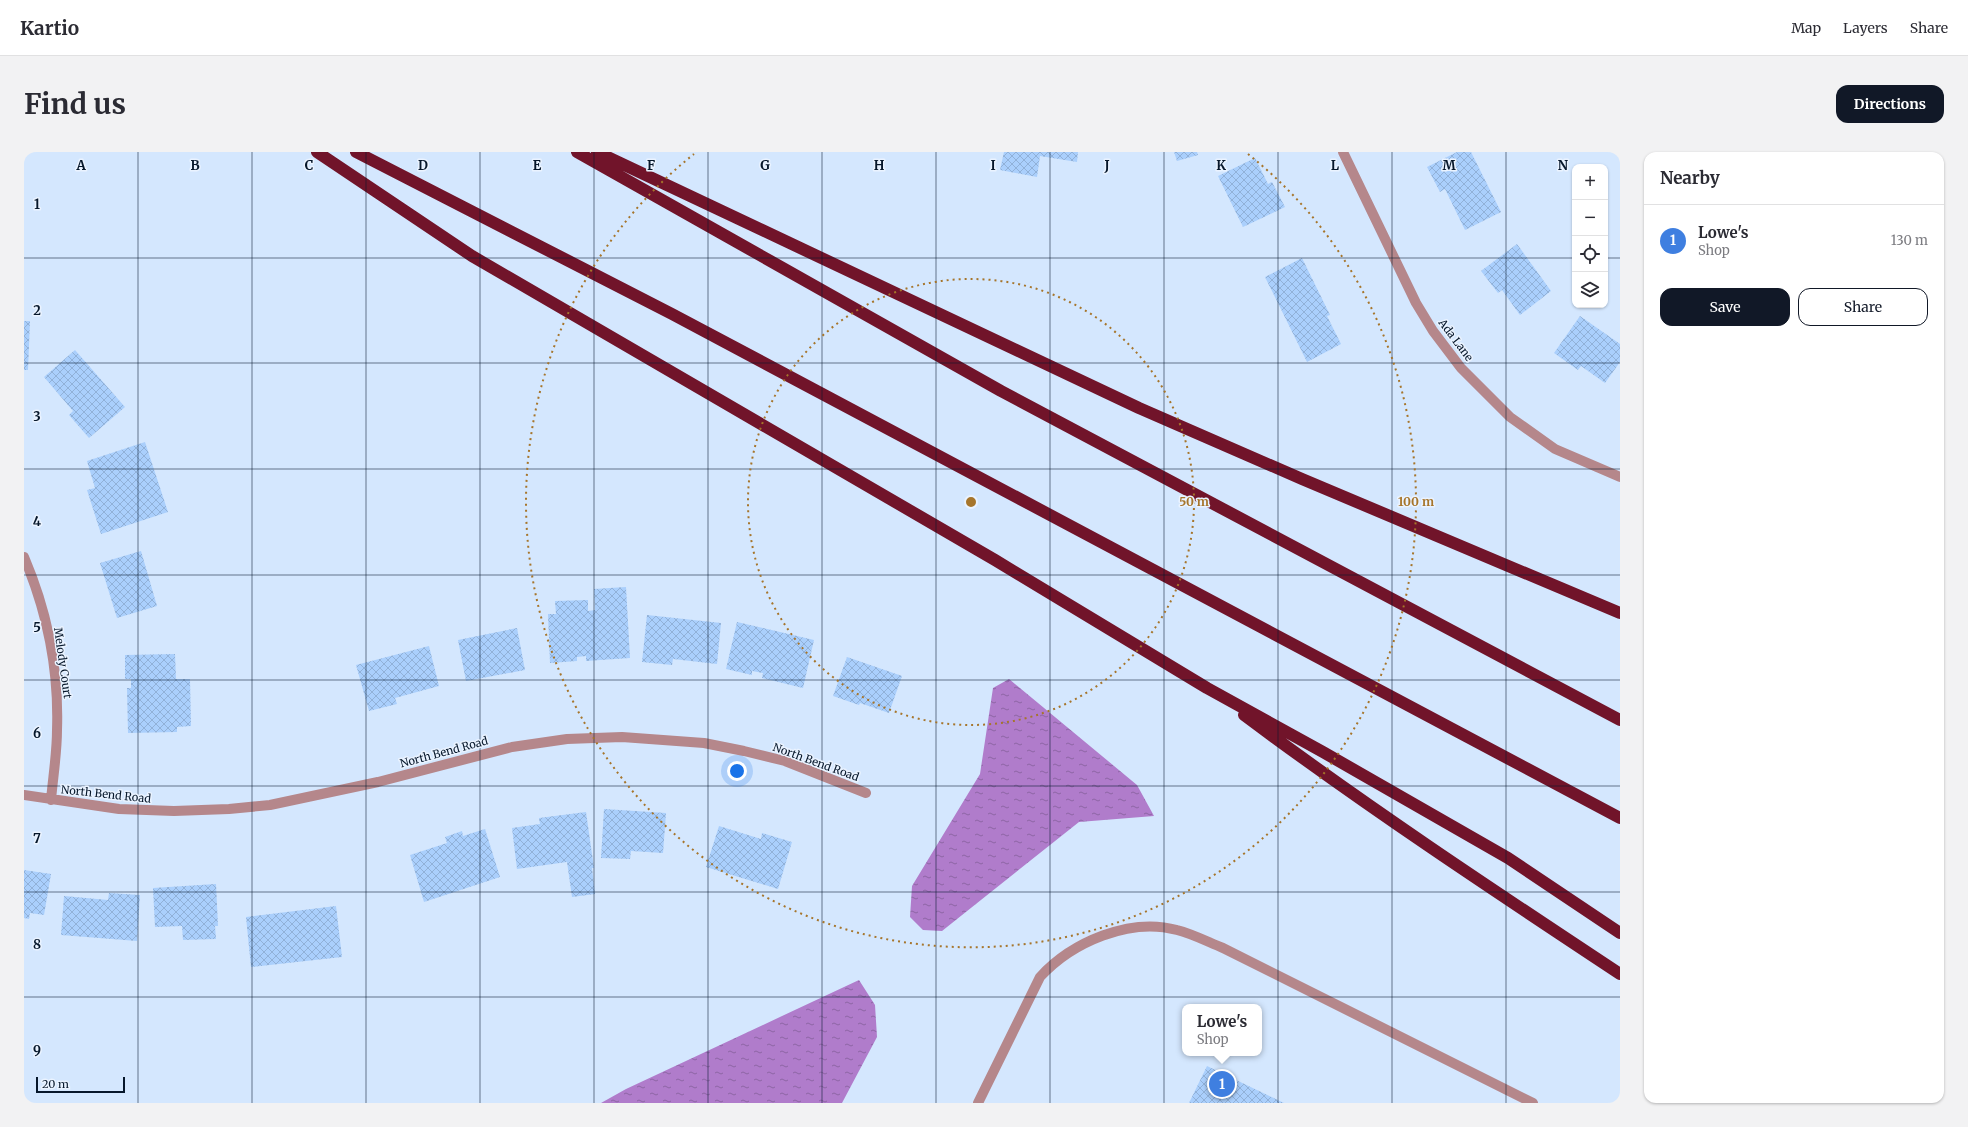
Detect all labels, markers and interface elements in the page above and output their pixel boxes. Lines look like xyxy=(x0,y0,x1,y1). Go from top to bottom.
text: Kartio xyxy=(20,16,79,40)
text: Map xyxy=(1791,19,1821,37)
text: Layers xyxy=(1843,19,1888,37)
text: Share xyxy=(1910,19,1948,37)
button: Directions xyxy=(1836,85,1944,123)
text: Find us xyxy=(24,86,126,122)
text: A xyxy=(75,157,86,174)
text: B xyxy=(190,157,200,174)
text: C xyxy=(305,157,314,174)
text: D xyxy=(418,157,428,174)
text: E xyxy=(533,157,542,174)
text: F xyxy=(647,157,655,174)
text: G xyxy=(760,157,770,174)
text: H xyxy=(874,157,885,174)
text: I xyxy=(990,157,996,174)
text: J xyxy=(1103,157,1110,174)
text: K xyxy=(1216,157,1226,174)
text: L xyxy=(1331,157,1340,174)
text: M xyxy=(1442,157,1456,174)
text: N xyxy=(1558,157,1569,174)
map controls xyxy=(1572,164,1608,308)
button: + xyxy=(1572,164,1608,200)
text: Nearby xyxy=(1660,167,1720,189)
text: 1 xyxy=(34,196,40,213)
button: − xyxy=(1572,200,1608,236)
text: Lowe's xyxy=(1698,223,1749,242)
text: 1 xyxy=(1670,232,1676,249)
text: 130 m xyxy=(1891,232,1928,249)
button: locate xyxy=(1572,236,1608,272)
text: Shop xyxy=(1698,242,1730,259)
button: layers xyxy=(1572,272,1608,308)
button: Save xyxy=(1660,288,1790,326)
button: Share xyxy=(1798,288,1928,326)
text: 2 xyxy=(33,302,41,319)
street label: Ada Lane xyxy=(1435,315,1477,364)
text: 3 xyxy=(33,408,41,425)
text: 50 m xyxy=(1179,494,1209,509)
text: 100 m xyxy=(1398,494,1434,509)
centre of rings xyxy=(964,495,978,509)
text: 4 xyxy=(33,513,42,530)
text: 5 xyxy=(33,619,41,636)
street label: Melody Court xyxy=(51,627,75,700)
text: 6 xyxy=(33,725,41,742)
street label: North Bend Road xyxy=(398,733,490,770)
street label: North Bend Road xyxy=(771,740,861,784)
your location xyxy=(727,761,747,781)
street label: North Bend Road xyxy=(60,782,152,806)
text: 7 xyxy=(33,830,41,847)
text: 8 xyxy=(33,936,41,953)
popup xyxy=(1182,1004,1262,1056)
text: Lowe's xyxy=(1197,1012,1247,1031)
text: Shop xyxy=(1197,1031,1229,1048)
text: 9 xyxy=(33,1042,41,1059)
pin: 1 xyxy=(1209,1069,1235,1099)
scale bar xyxy=(36,1075,125,1094)
text: 20 m xyxy=(42,1077,69,1091)

